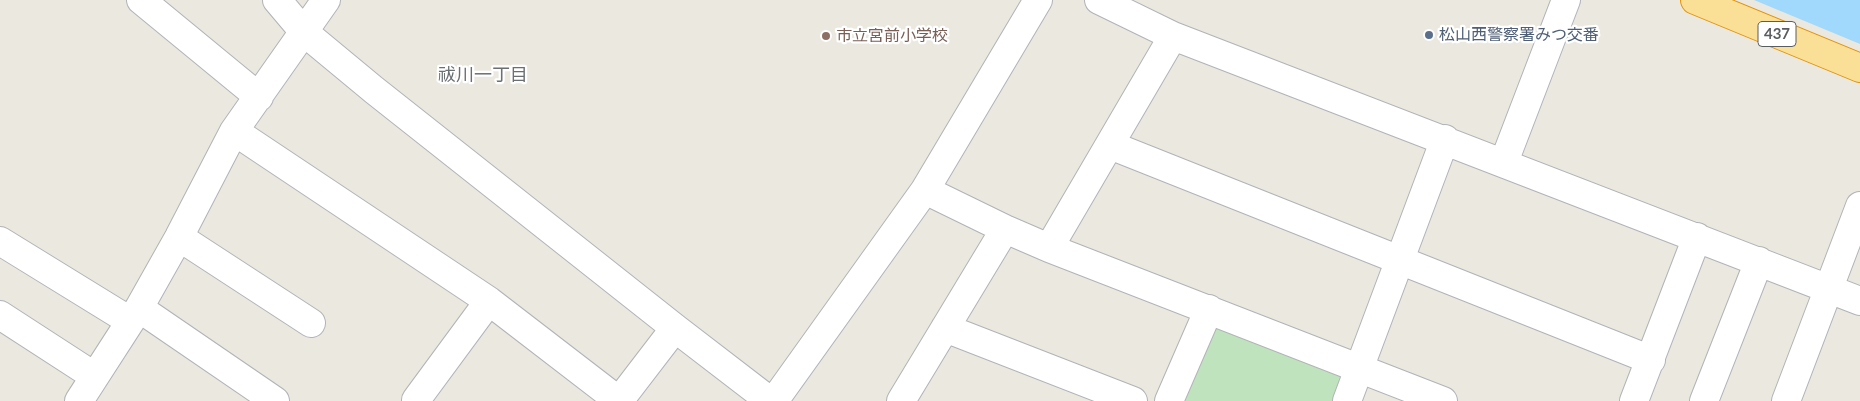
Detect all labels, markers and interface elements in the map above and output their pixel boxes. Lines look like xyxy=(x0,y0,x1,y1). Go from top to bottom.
road number: 437 xyxy=(1758,22,1796,46)
place label: 松山西警察署みつ交番 xyxy=(1439,25,1599,45)
place label: 市立宮前小学校 xyxy=(836,26,948,46)
marker: 松山西警察署みつ交番 xyxy=(1423,29,1435,41)
marker: 市立宮前小学校 xyxy=(820,30,832,42)
district label: 祓川一丁目 xyxy=(438,64,528,86)

